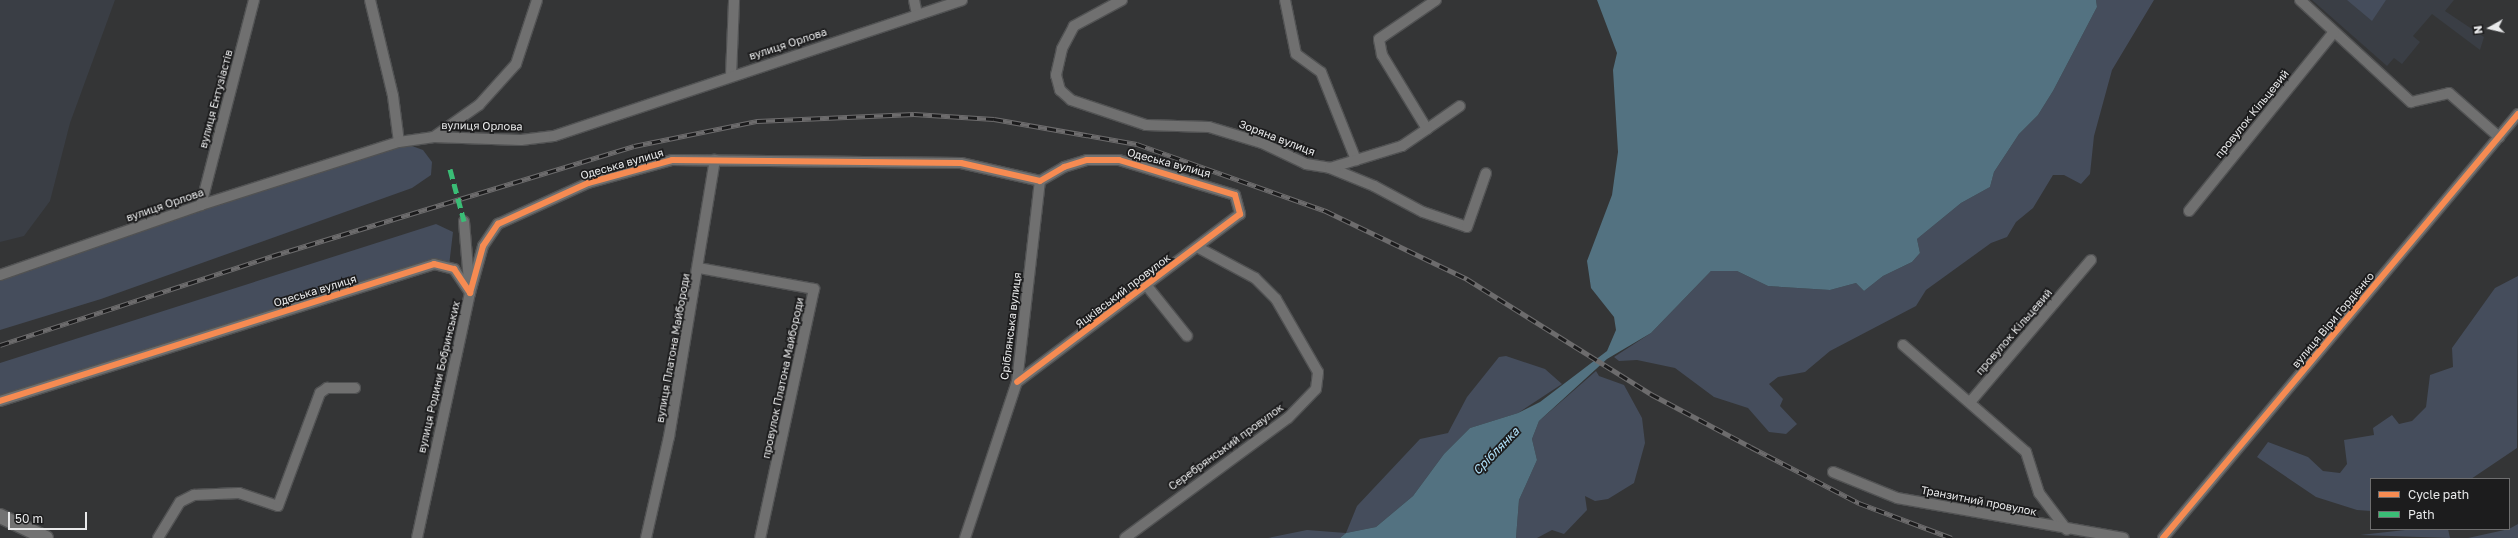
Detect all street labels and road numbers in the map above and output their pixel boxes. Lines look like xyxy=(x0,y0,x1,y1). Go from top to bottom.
street label: вулиця Орлова xyxy=(747,25,829,63)
street label: вулиця Ентузіастів xyxy=(196,48,236,150)
street label: провулок Кільцевий xyxy=(2212,67,2292,161)
street label: Зоряна вулиця xyxy=(1237,117,1317,159)
street label: вулиця Орлова xyxy=(441,119,523,133)
street label: Одеська вулиця xyxy=(1126,145,1212,181)
street label: Одеська вулиця xyxy=(579,146,665,182)
street label: вулиця Орлова xyxy=(124,186,206,224)
street label: Яцківський провулок xyxy=(1073,251,1173,331)
street label: вулиця Віри Гордієнко xyxy=(2289,269,2377,371)
street label: Сріблянська вулиця xyxy=(998,271,1024,381)
street label: Одеська вулиця xyxy=(272,272,358,310)
street label: вулиця Платона Майбороди xyxy=(653,272,693,424)
street label: провулок Кільцевий xyxy=(1973,286,2055,378)
street label: провулок Платона Майбороди xyxy=(759,296,807,460)
street label: вулиця Родини Бобринських xyxy=(415,300,463,454)
street label: Серебрянський провулок xyxy=(1166,401,1286,493)
street label: Транзитний провулок xyxy=(1920,483,2038,519)

